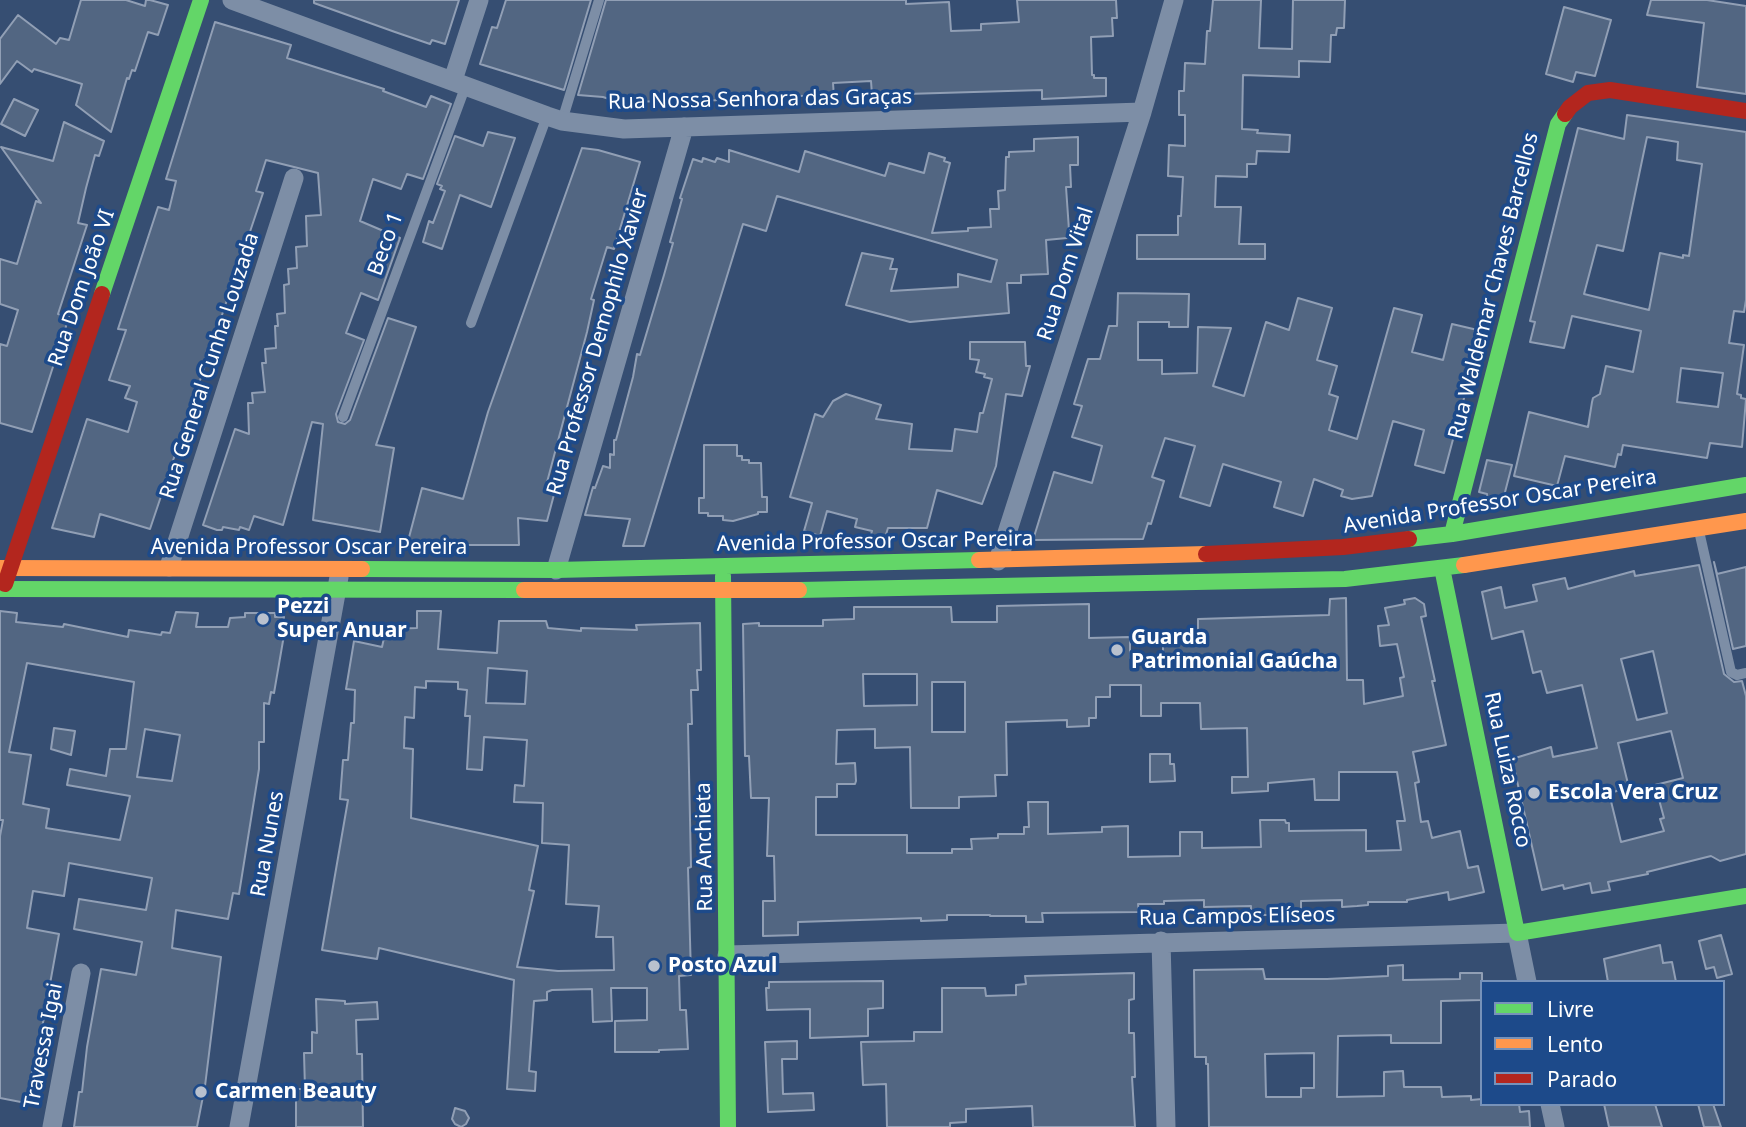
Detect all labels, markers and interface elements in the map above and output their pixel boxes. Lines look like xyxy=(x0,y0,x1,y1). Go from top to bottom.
street label: Rua Nossa Senhora das Graças xyxy=(608,85,912,115)
street label: Rua Waldemar Chaves Barcellos xyxy=(1444,130,1544,442)
street label: Rua Professor Demophilo Xavier xyxy=(542,186,654,498)
street label: Rua Dom Vital xyxy=(1033,204,1099,344)
street label: Rua Dom João VI xyxy=(43,206,121,370)
street label: Beco 1 xyxy=(363,209,409,279)
street label: Rua General Cunha Louzada xyxy=(155,230,265,502)
street label: Avenida Professor Oscar Pereira xyxy=(1342,465,1658,539)
street label: Avenida Professor Oscar Pereira xyxy=(716,527,1034,557)
street label: Avenida Professor Oscar Pereira xyxy=(151,535,467,561)
place label: Pezzi Super Anuar xyxy=(277,594,407,644)
marker: Pezzi Super Anuar xyxy=(255,611,271,627)
place label: Guarda Patrimonial Gaúcha xyxy=(1131,625,1338,675)
marker: Guarda Patrimonial Gaúcha xyxy=(1109,642,1125,658)
street label: Rua Luiza Rocco xyxy=(1478,690,1536,850)
place label: Escola Vera Cruz xyxy=(1548,780,1718,806)
street label: Rua Anchieta xyxy=(691,782,719,912)
marker: Escola Vera Cruz xyxy=(1526,785,1542,801)
street label: Rua Nunes xyxy=(246,789,290,899)
street label: Rua Campos Elíseos xyxy=(1139,903,1335,931)
place label: Posto Azul xyxy=(668,953,777,979)
marker: Posto Azul xyxy=(646,958,662,974)
legend xyxy=(1480,980,1725,1106)
street label: Travessa Igai xyxy=(19,981,69,1111)
text: Livre xyxy=(1547,995,1594,1023)
text: Lento xyxy=(1547,1030,1603,1058)
text: Parado xyxy=(1547,1065,1617,1093)
place label: Carmen Beauty xyxy=(215,1079,376,1105)
marker: Carmen Beauty xyxy=(193,1084,209,1100)

